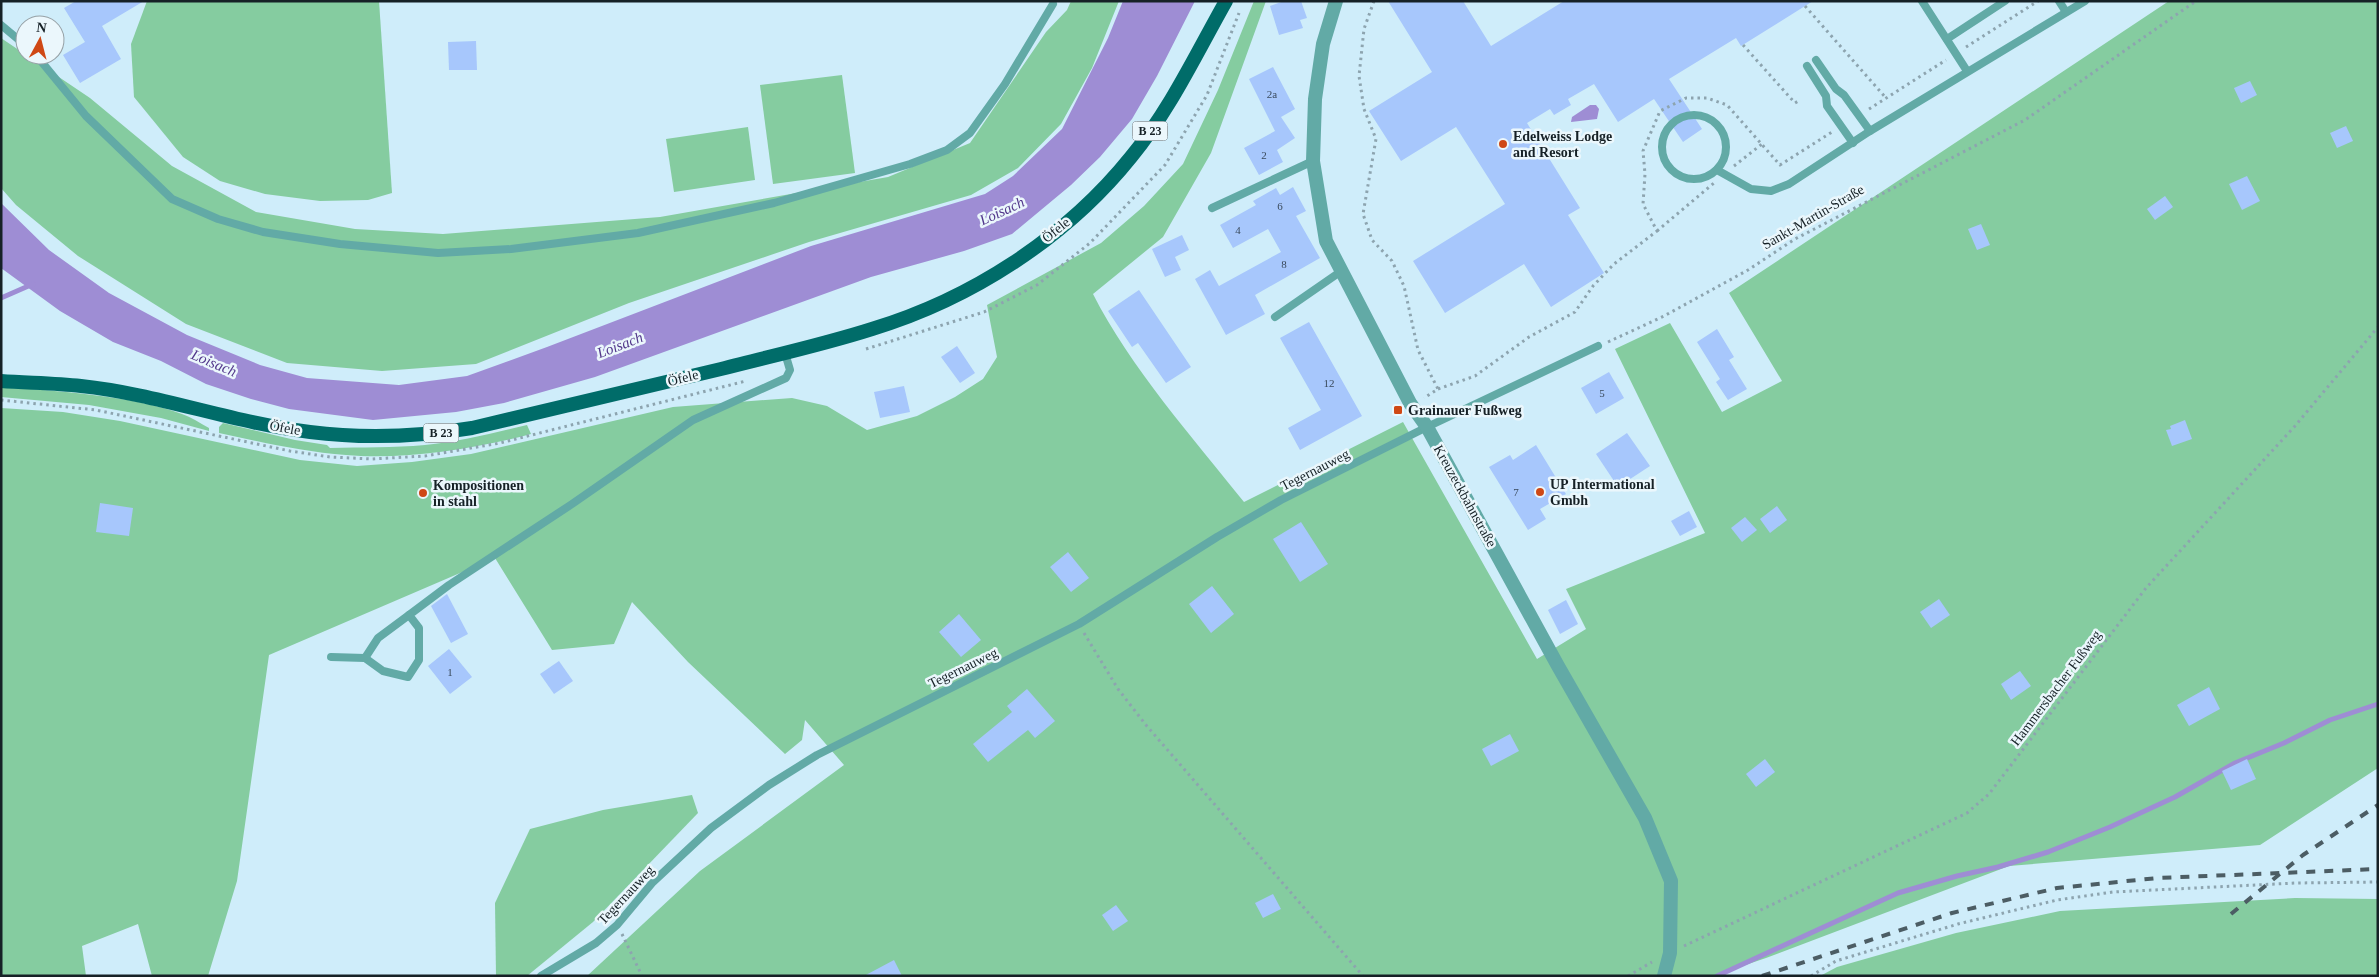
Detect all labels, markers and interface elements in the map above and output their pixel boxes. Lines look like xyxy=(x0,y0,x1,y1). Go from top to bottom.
north arrow xyxy=(15,15,65,65)
text: N xyxy=(36,20,47,36)
house number: 2a xyxy=(1267,88,1277,100)
road number: B 23 xyxy=(1132,122,1168,140)
place label: Edelweiss Lodge and Resort xyxy=(1513,129,1612,160)
marker: Edelweiss Lodge and Resort xyxy=(1497,138,1509,150)
house number: 2 xyxy=(1261,149,1267,161)
street label: Sankt-Martin-Straße xyxy=(1759,182,1867,252)
water label: Loisach xyxy=(976,194,1027,229)
house number: 6 xyxy=(1277,200,1283,212)
street label: Öfele xyxy=(1039,214,1073,246)
house number: 4 xyxy=(1235,224,1241,236)
house number: 8 xyxy=(1281,258,1287,270)
water label: Loisach xyxy=(594,329,645,361)
water label: Loisach xyxy=(188,346,239,380)
street label: Öfele xyxy=(666,366,700,389)
house number: 12 xyxy=(1324,377,1335,389)
house number: 5 xyxy=(1599,387,1605,399)
place label: Grainauer Fußweg xyxy=(1408,403,1522,418)
marker: Grainauer Fußweg xyxy=(1392,404,1404,416)
street label: Öfele xyxy=(268,417,302,438)
road number: B 23 xyxy=(424,423,458,442)
street label: Kreuzeckbahnstraße xyxy=(1431,442,1499,550)
street label: Tegernauweg xyxy=(1278,446,1352,494)
place label: UP Intermational Gmbh xyxy=(1550,477,1655,508)
place label: Kompositionen in stahl xyxy=(433,478,524,509)
house number: 7 xyxy=(1513,486,1519,498)
marker: UP Intermational Gmbh xyxy=(1534,486,1546,498)
marker: Kompositionen in stahl xyxy=(417,487,429,499)
street label: Hammersbacher Fußweg xyxy=(2008,627,2104,749)
street label: Tegernauweg xyxy=(926,645,1000,691)
house number: 1 xyxy=(447,666,453,678)
street label: Tegernauweg xyxy=(595,862,657,928)

